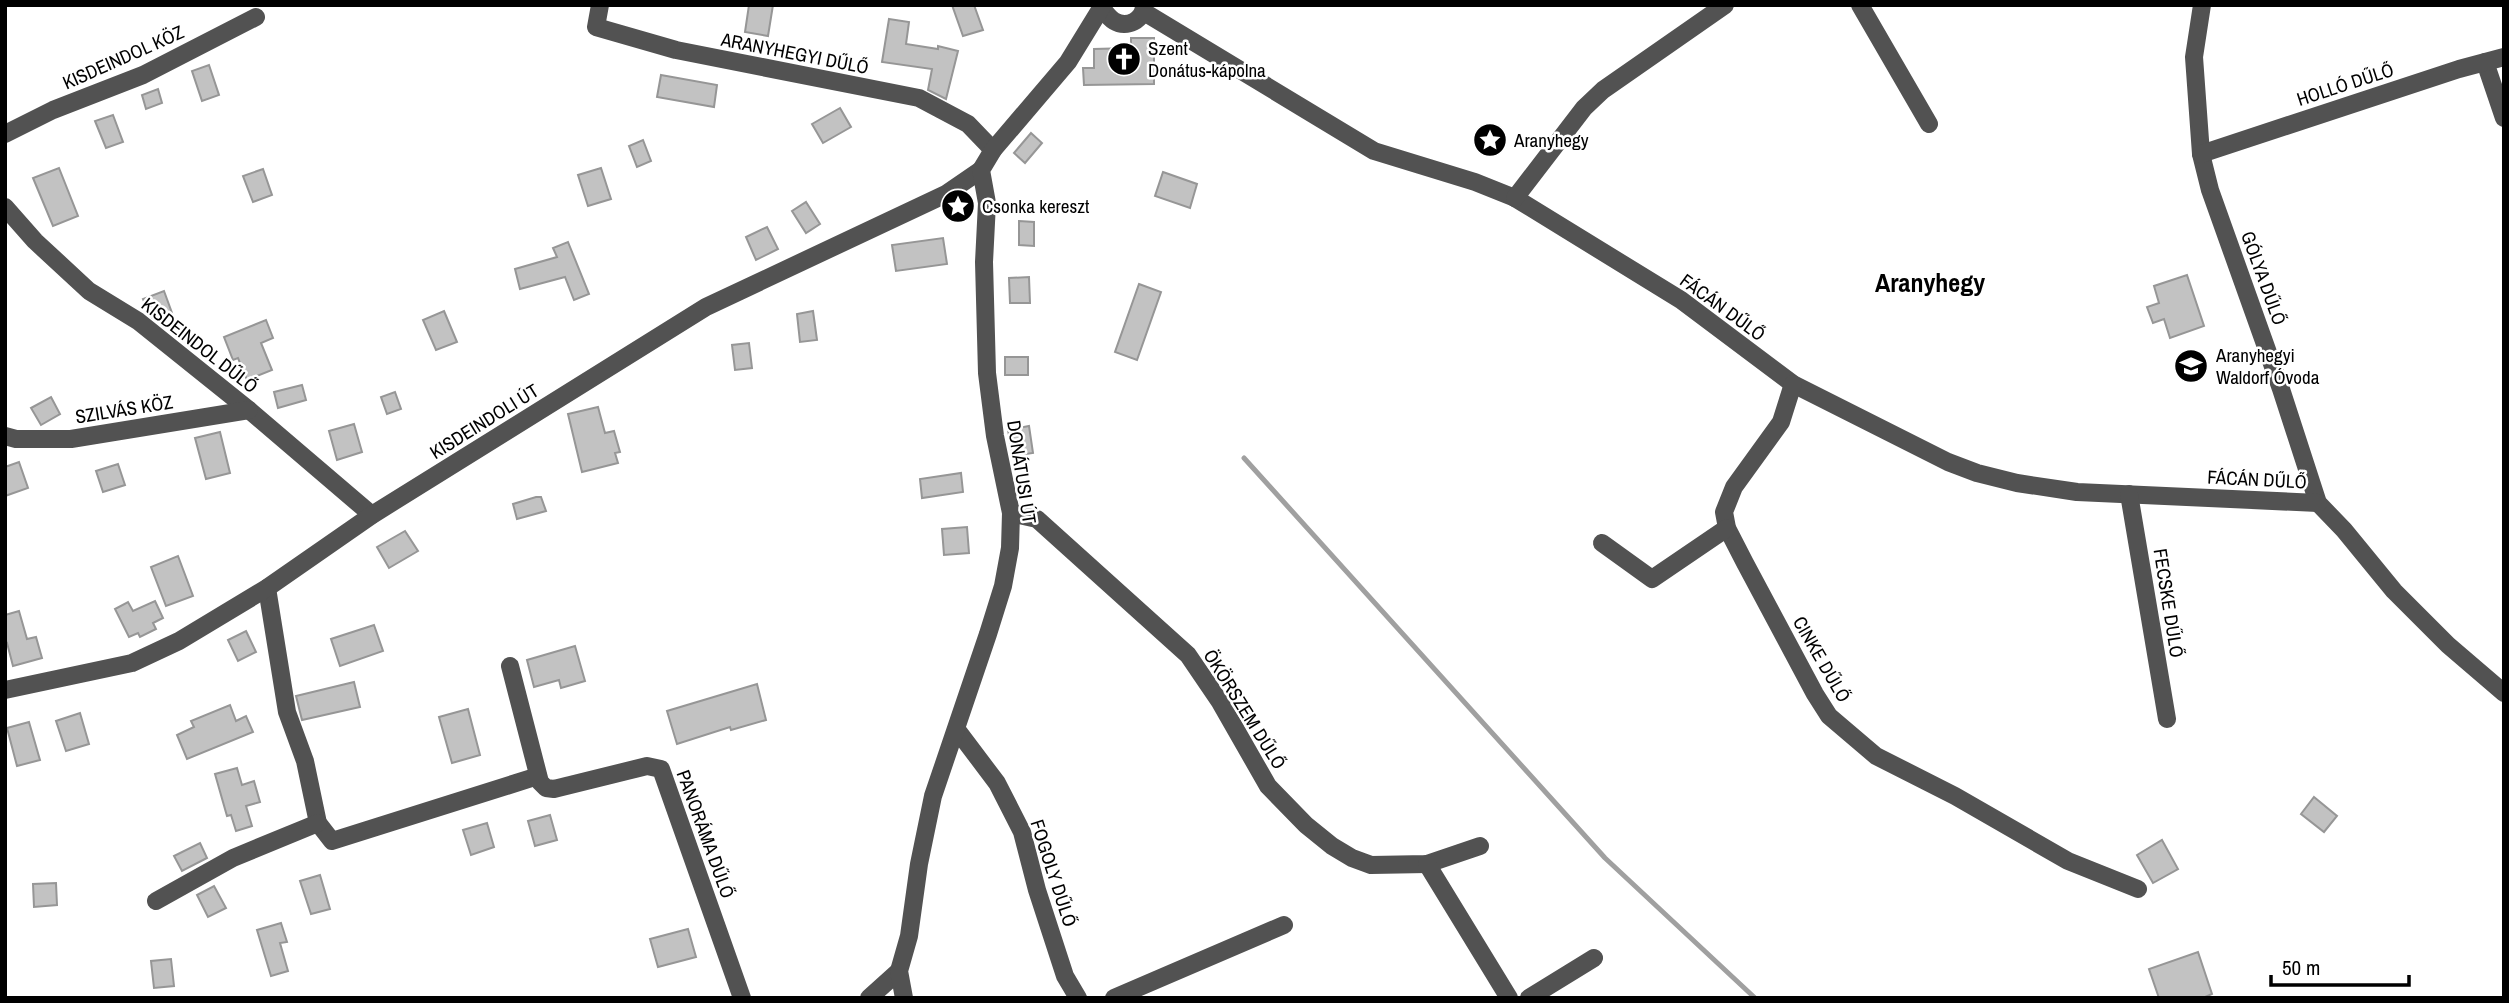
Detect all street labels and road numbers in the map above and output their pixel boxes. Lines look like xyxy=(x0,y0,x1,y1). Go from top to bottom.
street label: KISDEINDOL KÖZ xyxy=(58,18,188,95)
street label: ARANYHEGYI DŰLŐ xyxy=(718,26,871,80)
street label: HOLLÓ DŰLŐ xyxy=(2293,56,2397,112)
street label: GÓLYA DŰLŐ xyxy=(2235,227,2293,329)
street label: FÁCÁN DŰLŐ xyxy=(1675,267,1771,347)
street label: KISDEINDOL DŰLŐ xyxy=(136,291,264,399)
street label: KISDEINDOLI ÚT xyxy=(425,377,544,465)
street label: SZILVÁS KÖZ xyxy=(73,388,175,430)
street label: DONÁTUSI ÚT xyxy=(1001,418,1043,526)
street label: FÁCÁN DŰLŐ xyxy=(2207,463,2307,495)
street label: FECSKE DŰLŐ xyxy=(2148,547,2190,659)
street label: CINKE DŰLŐ xyxy=(1787,611,1857,707)
street label: ÖKÖRSZEM DŰLŐ xyxy=(1198,644,1292,774)
street label: PANORÁMA DŰLŐ xyxy=(671,766,741,902)
street label: FOGOLY DŰLŐ xyxy=(1024,816,1084,930)

